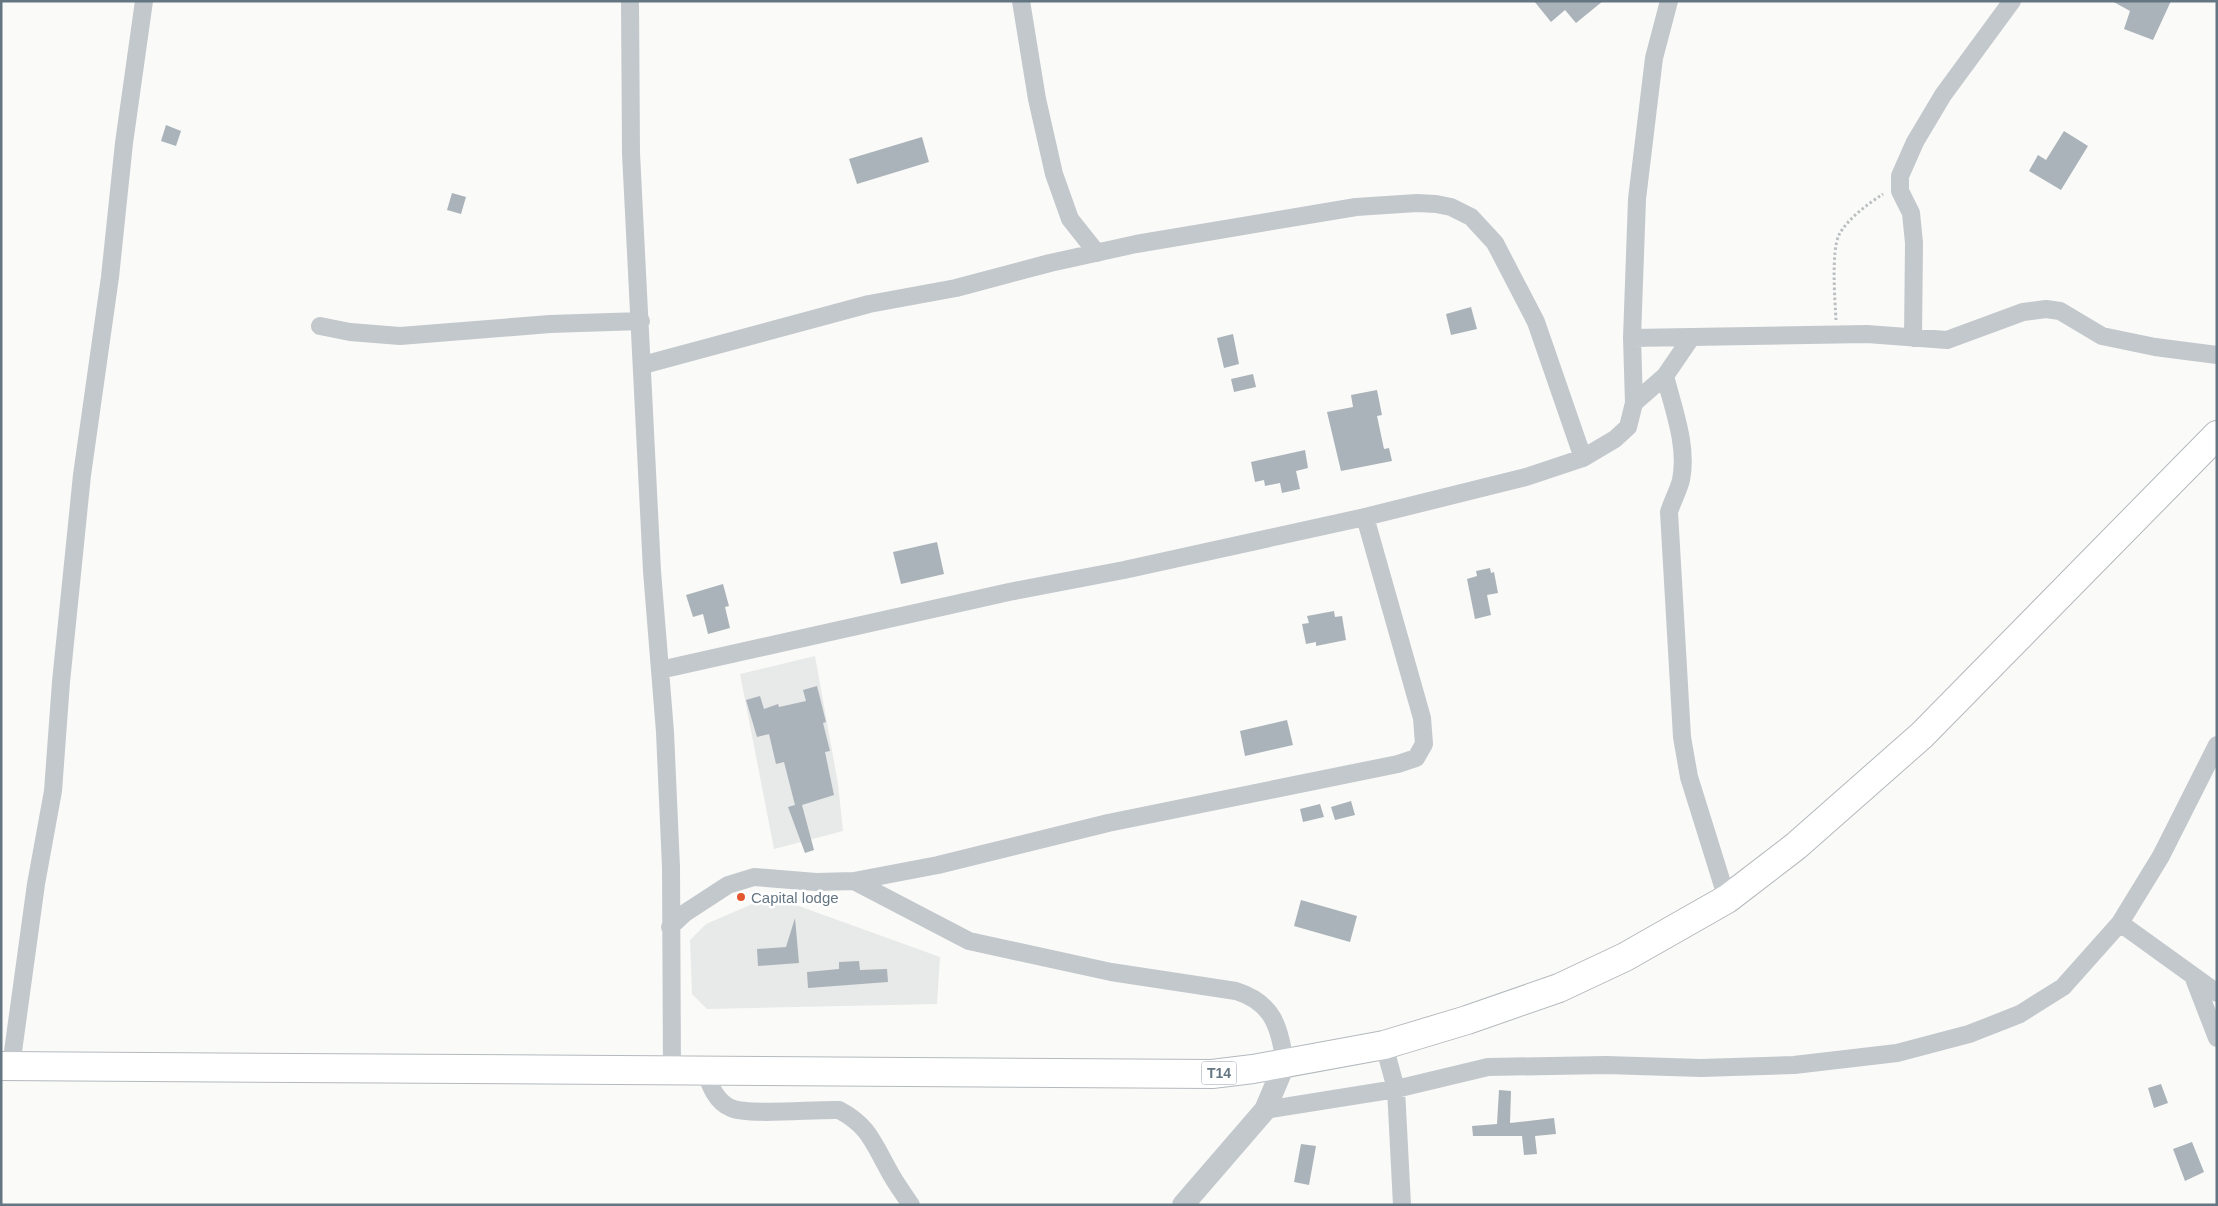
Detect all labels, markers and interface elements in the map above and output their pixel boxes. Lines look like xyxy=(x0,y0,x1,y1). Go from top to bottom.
place label: Capital lodge xyxy=(751,889,839,906)
marker: Capital lodge xyxy=(735,891,747,903)
road number: T14 xyxy=(1202,1062,1236,1084)

